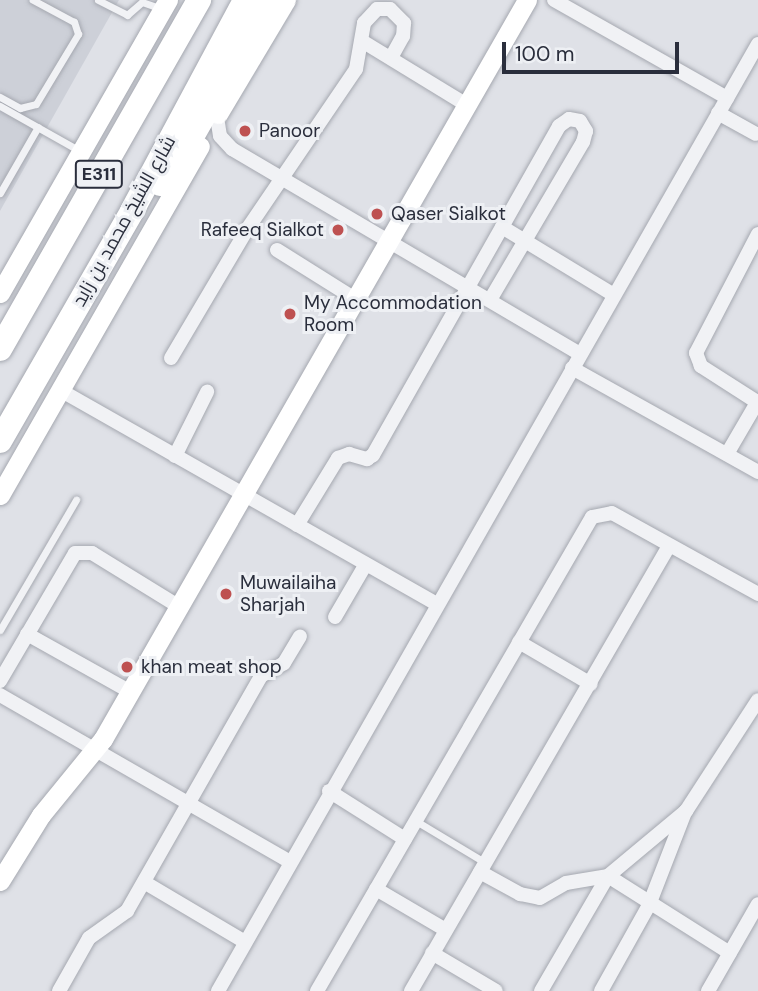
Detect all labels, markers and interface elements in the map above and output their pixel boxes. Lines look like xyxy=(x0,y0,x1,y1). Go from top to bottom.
scale bar xyxy=(506,28,683,72)
text: 100 m xyxy=(515,40,575,68)
place label: Panoor xyxy=(259,120,320,142)
marker: Panoor xyxy=(237,123,253,139)
street label: شارع الشيخ محمد بن زايد xyxy=(68,132,180,310)
road number: E311 xyxy=(74,160,124,188)
place label: Qaser Sialkot xyxy=(391,203,506,225)
marker: Qaser Sialkot xyxy=(369,206,385,222)
place label: Rafeeq Sialkot xyxy=(201,219,324,241)
marker: Rafeeq Sialkot xyxy=(330,222,346,238)
place label: My Accommodation Room xyxy=(304,292,482,336)
marker: My Accommodation Room xyxy=(282,306,298,322)
place label: Muwailaiha Sharjah xyxy=(240,572,336,616)
marker: Muwailaiha Sharjah xyxy=(218,586,234,602)
place label: khan meat shop xyxy=(141,656,282,678)
marker: khan meat shop xyxy=(119,659,135,675)

